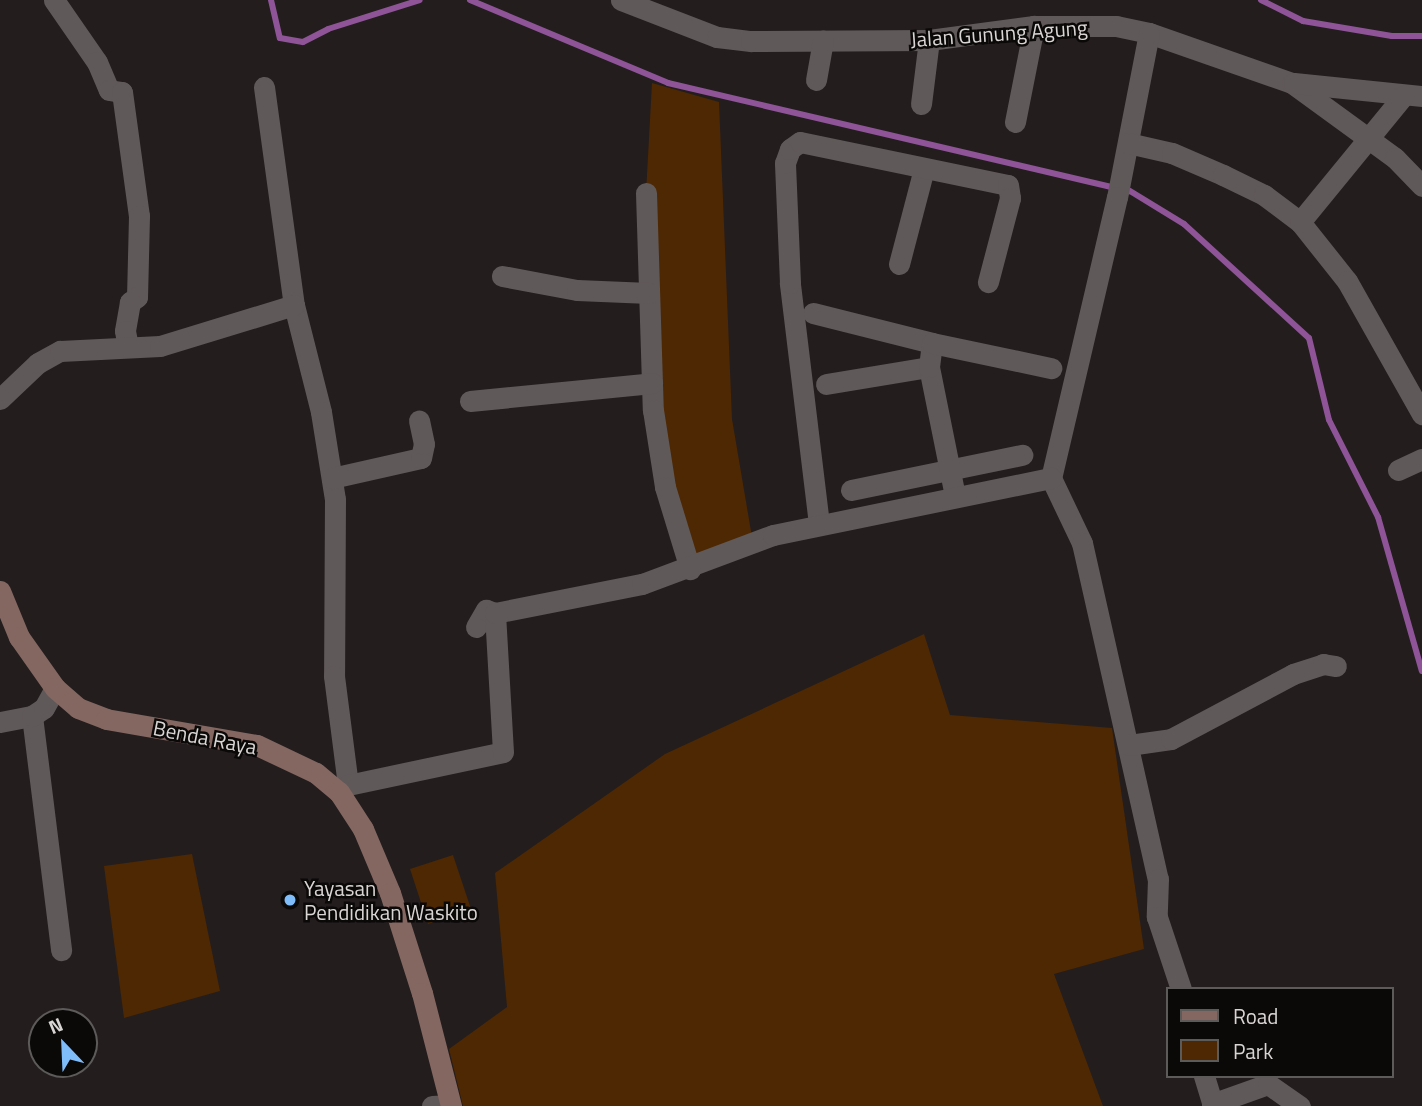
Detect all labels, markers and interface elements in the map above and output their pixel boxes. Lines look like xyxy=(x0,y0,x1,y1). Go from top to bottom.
street label: Jalan Gunung Agung xyxy=(910,14,1088,52)
street label: Benda Raya xyxy=(151,715,259,759)
place label: Yayasan Pendidikan Waskito xyxy=(304,875,478,925)
marker: Yayasan Pendidikan Waskito xyxy=(282,892,298,908)
legend xyxy=(1166,987,1394,1078)
text: Road xyxy=(1233,1000,1278,1032)
north arrow xyxy=(28,1008,98,1078)
text: N xyxy=(44,1009,67,1041)
text: Park xyxy=(1233,1035,1273,1067)

